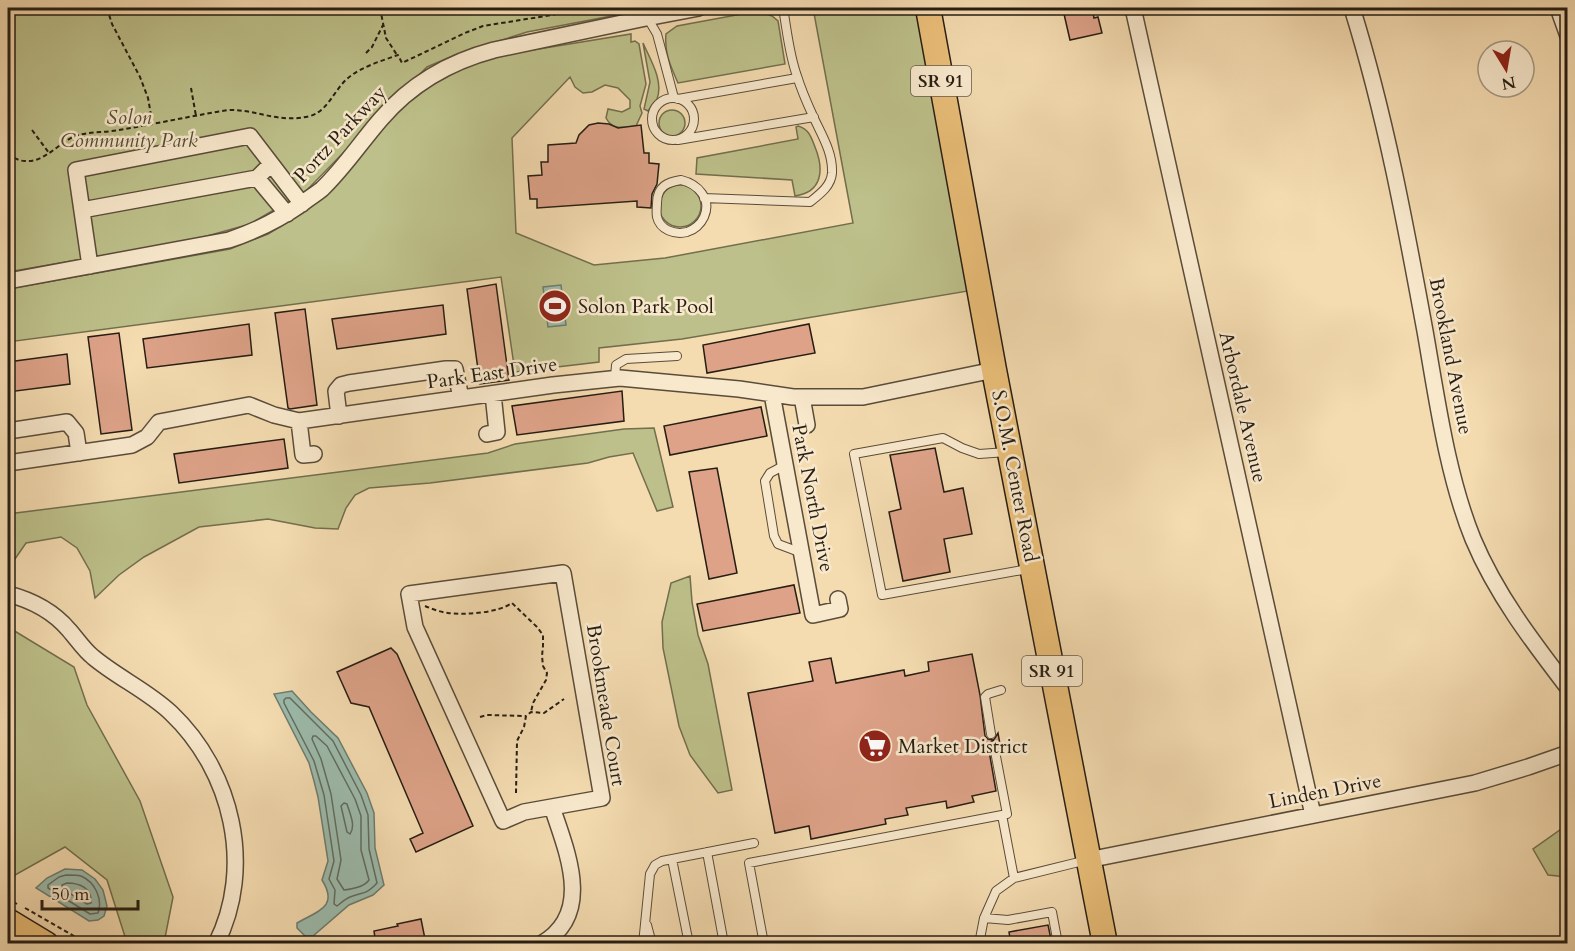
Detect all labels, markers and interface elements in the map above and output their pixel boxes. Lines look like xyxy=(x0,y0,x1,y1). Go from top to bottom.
north arrow xyxy=(1476,39,1536,99)
road number: SR 91 xyxy=(911,66,971,96)
text: N xyxy=(1500,71,1518,95)
street label: Portz Parkway xyxy=(288,79,393,189)
park label: Solon Community Park xyxy=(60,104,198,154)
street label: Brookland Avenue xyxy=(1423,275,1479,437)
sports icon: Solon Park Pool xyxy=(537,288,573,324)
place label: Solon Park Pool xyxy=(578,293,714,320)
street label: Arbordale Avenue xyxy=(1213,329,1273,485)
street label: Park East Drive xyxy=(425,350,559,396)
street label: S.O.M. Center Road xyxy=(985,388,1045,565)
street label: Park North Drive xyxy=(785,422,841,574)
street label: Brookmeade Court xyxy=(580,622,632,789)
road number: SR 91 xyxy=(1022,656,1082,686)
supermarket icon: Market District xyxy=(857,728,893,764)
place label: Market District xyxy=(898,733,1028,760)
street label: Linden Drive xyxy=(1267,767,1383,815)
scale bar xyxy=(42,873,138,911)
text: 50 m xyxy=(51,882,90,907)

